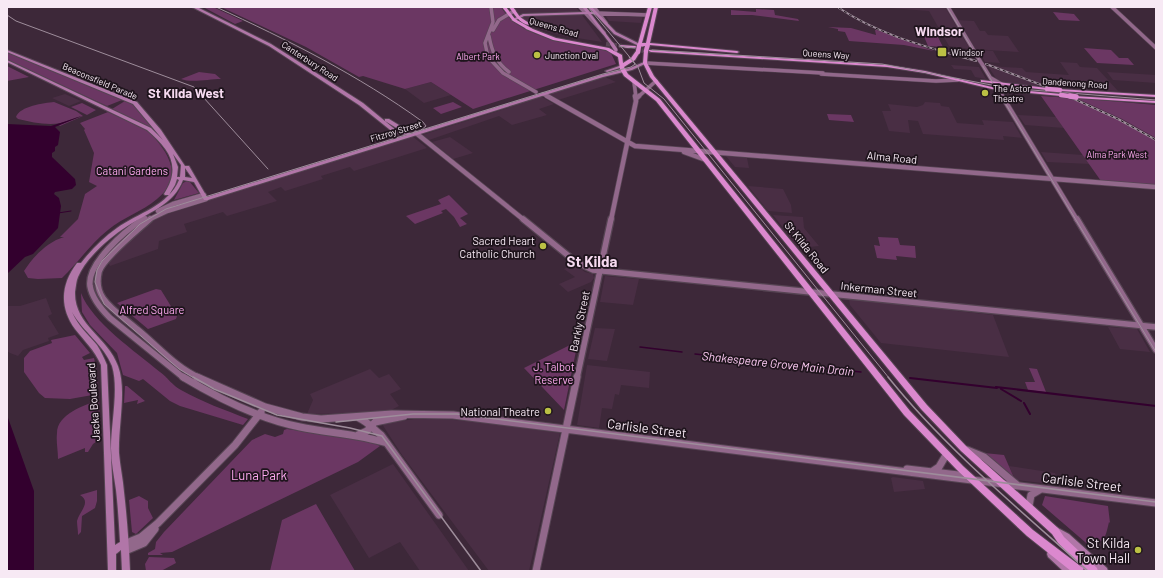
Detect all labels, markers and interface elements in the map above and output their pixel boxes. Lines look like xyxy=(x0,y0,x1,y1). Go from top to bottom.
street label: Queens Road xyxy=(528,15,580,39)
district label: Windsor xyxy=(915,23,963,39)
street label: Canterbury Road xyxy=(280,39,340,83)
marker: Windsor xyxy=(936,46,948,58)
street label: Queens Way xyxy=(802,47,850,61)
place label: Windsor xyxy=(951,47,984,58)
marker: Junction Oval xyxy=(532,50,542,60)
place label: Junction Oval xyxy=(545,50,598,61)
park label: Albert Park xyxy=(456,51,500,62)
street label: Beaconsfield Parade xyxy=(61,60,139,102)
street label: Dandenong Road xyxy=(1042,75,1108,91)
place label: The Astor Theatre xyxy=(993,83,1031,104)
district label: St Kilda West xyxy=(148,85,224,101)
marker: The Astor Theatre xyxy=(980,88,990,98)
street label: Fitzroy Street xyxy=(369,118,423,144)
street label: Alma Road xyxy=(866,148,918,166)
park label: Alma Park West xyxy=(1087,149,1147,160)
park label: Catani Gardens xyxy=(96,164,168,177)
street label: St Kilda Road xyxy=(782,218,832,276)
place label: Sacred Heart Catholic Church xyxy=(460,234,535,260)
marker: Sacred Heart Catholic Church xyxy=(538,241,548,251)
district label: St Kilda xyxy=(567,252,618,270)
street label: Inkerman Street xyxy=(840,279,918,299)
street label: Barkly Street xyxy=(566,289,592,353)
park label: Alfred Square xyxy=(120,303,185,316)
water label: Shakespeare Grove Main Drain xyxy=(701,348,855,378)
park label: J. Talbot Reserve xyxy=(533,360,575,386)
street label: Jacka Boulevard xyxy=(84,362,102,442)
place label: National Theatre xyxy=(461,405,540,418)
marker: National Theatre xyxy=(543,406,553,416)
street label: Carlisle Street xyxy=(606,415,688,441)
park label: Luna Park xyxy=(231,467,288,483)
street label: Carlisle Street xyxy=(1041,469,1123,495)
place label: St Kilda Town Hall xyxy=(1077,535,1130,566)
marker: St Kilda Town Hall xyxy=(1133,545,1143,555)

